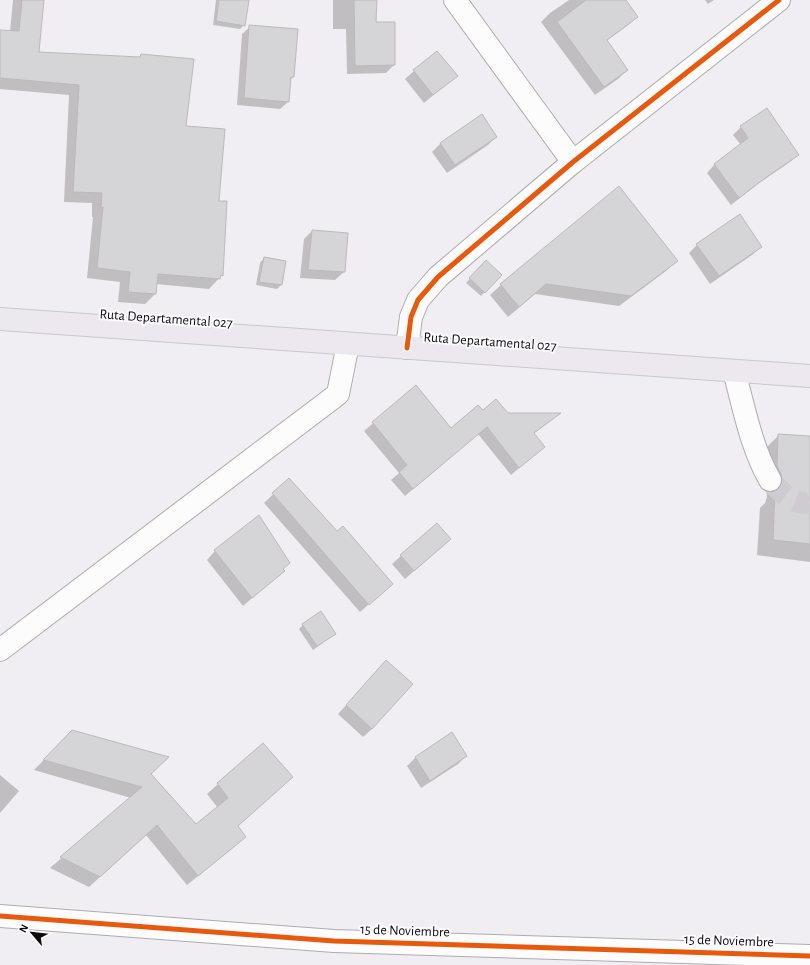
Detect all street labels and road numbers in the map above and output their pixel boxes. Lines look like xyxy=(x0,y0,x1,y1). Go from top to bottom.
street label: Ruta Departamental 027 xyxy=(99,307,233,331)
street label: Ruta Departamental 027 xyxy=(423,330,557,354)
street label: 15 de Noviembre xyxy=(360,922,450,940)
street label: 15 de Noviembre xyxy=(684,932,774,950)

